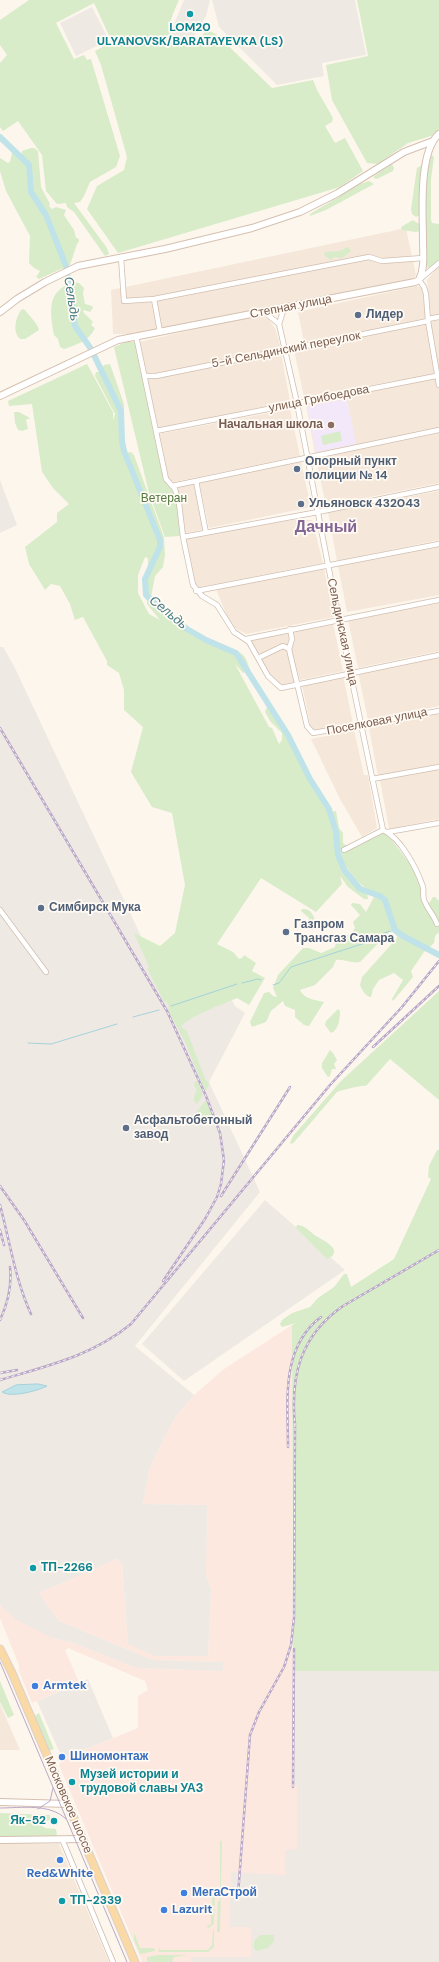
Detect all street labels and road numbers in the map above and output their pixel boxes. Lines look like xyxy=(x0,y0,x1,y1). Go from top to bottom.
street label: Степная улица xyxy=(249,292,333,322)
street label: 5-й Сельдинский переулок xyxy=(210,329,362,371)
street label: улица Грибоедова xyxy=(268,382,370,416)
street label: Сельдинская улица xyxy=(324,577,360,687)
street label: Поселковая улица xyxy=(325,705,429,739)
street label: Московское шоссе xyxy=(41,1754,95,1856)

